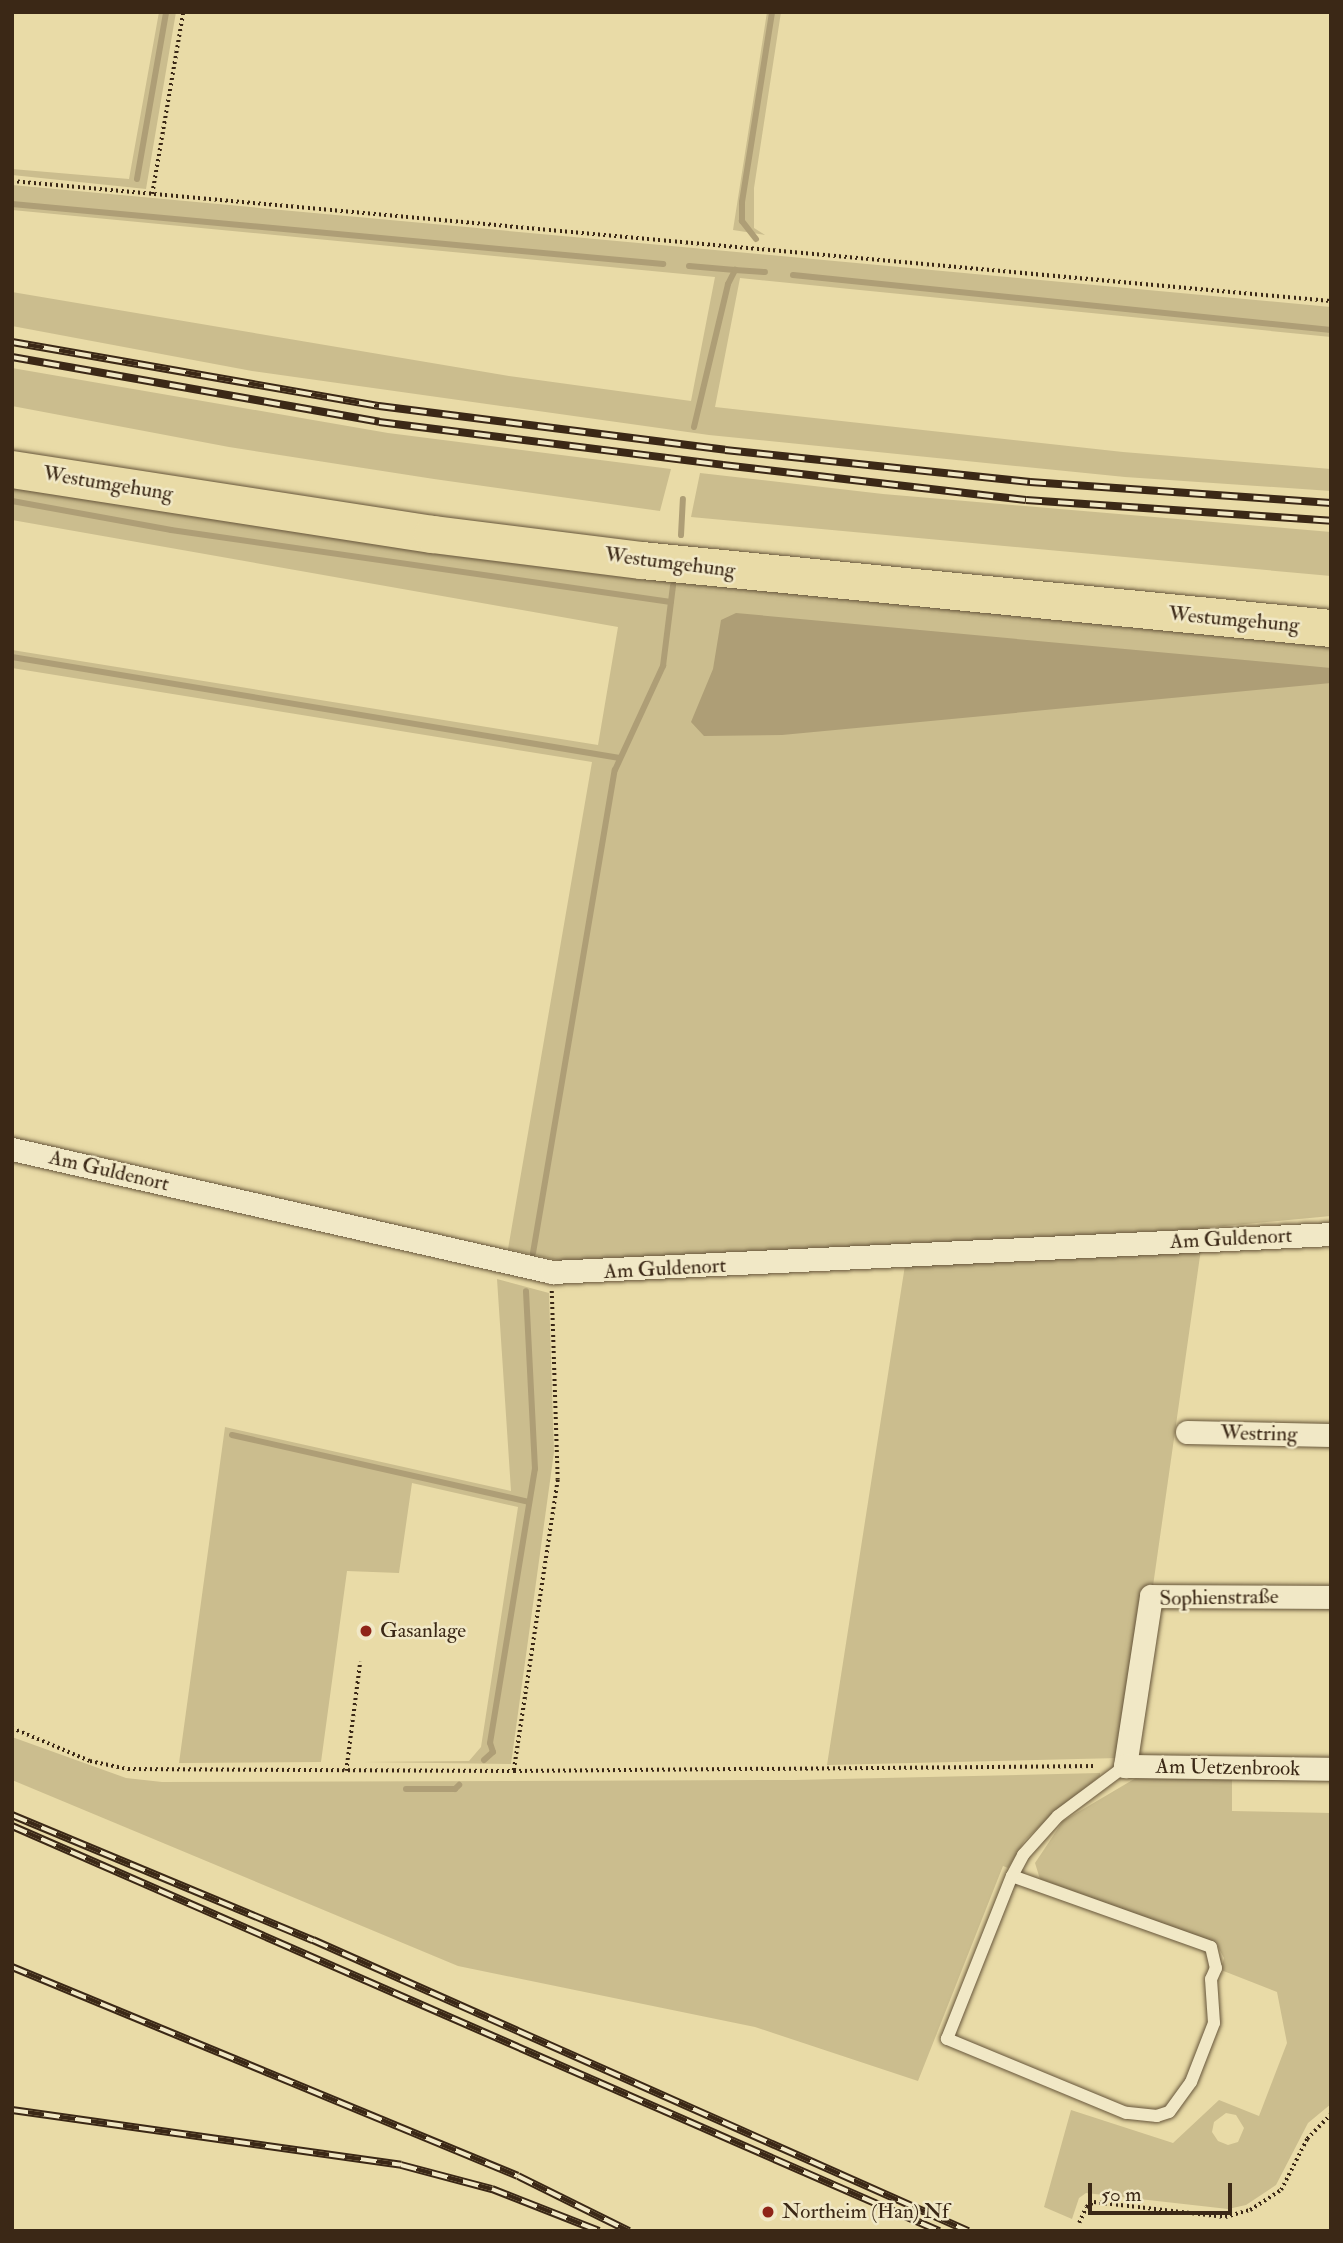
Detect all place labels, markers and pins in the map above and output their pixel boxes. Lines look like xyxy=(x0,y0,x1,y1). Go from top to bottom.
place label: Gasanlage xyxy=(380,1618,466,1644)
marker: Gasanlage xyxy=(358,1623,374,1639)
place label: Northeim (Han) Nf xyxy=(782,2199,949,2225)
marker: Northeim (Han) Nf xyxy=(760,2204,776,2220)

